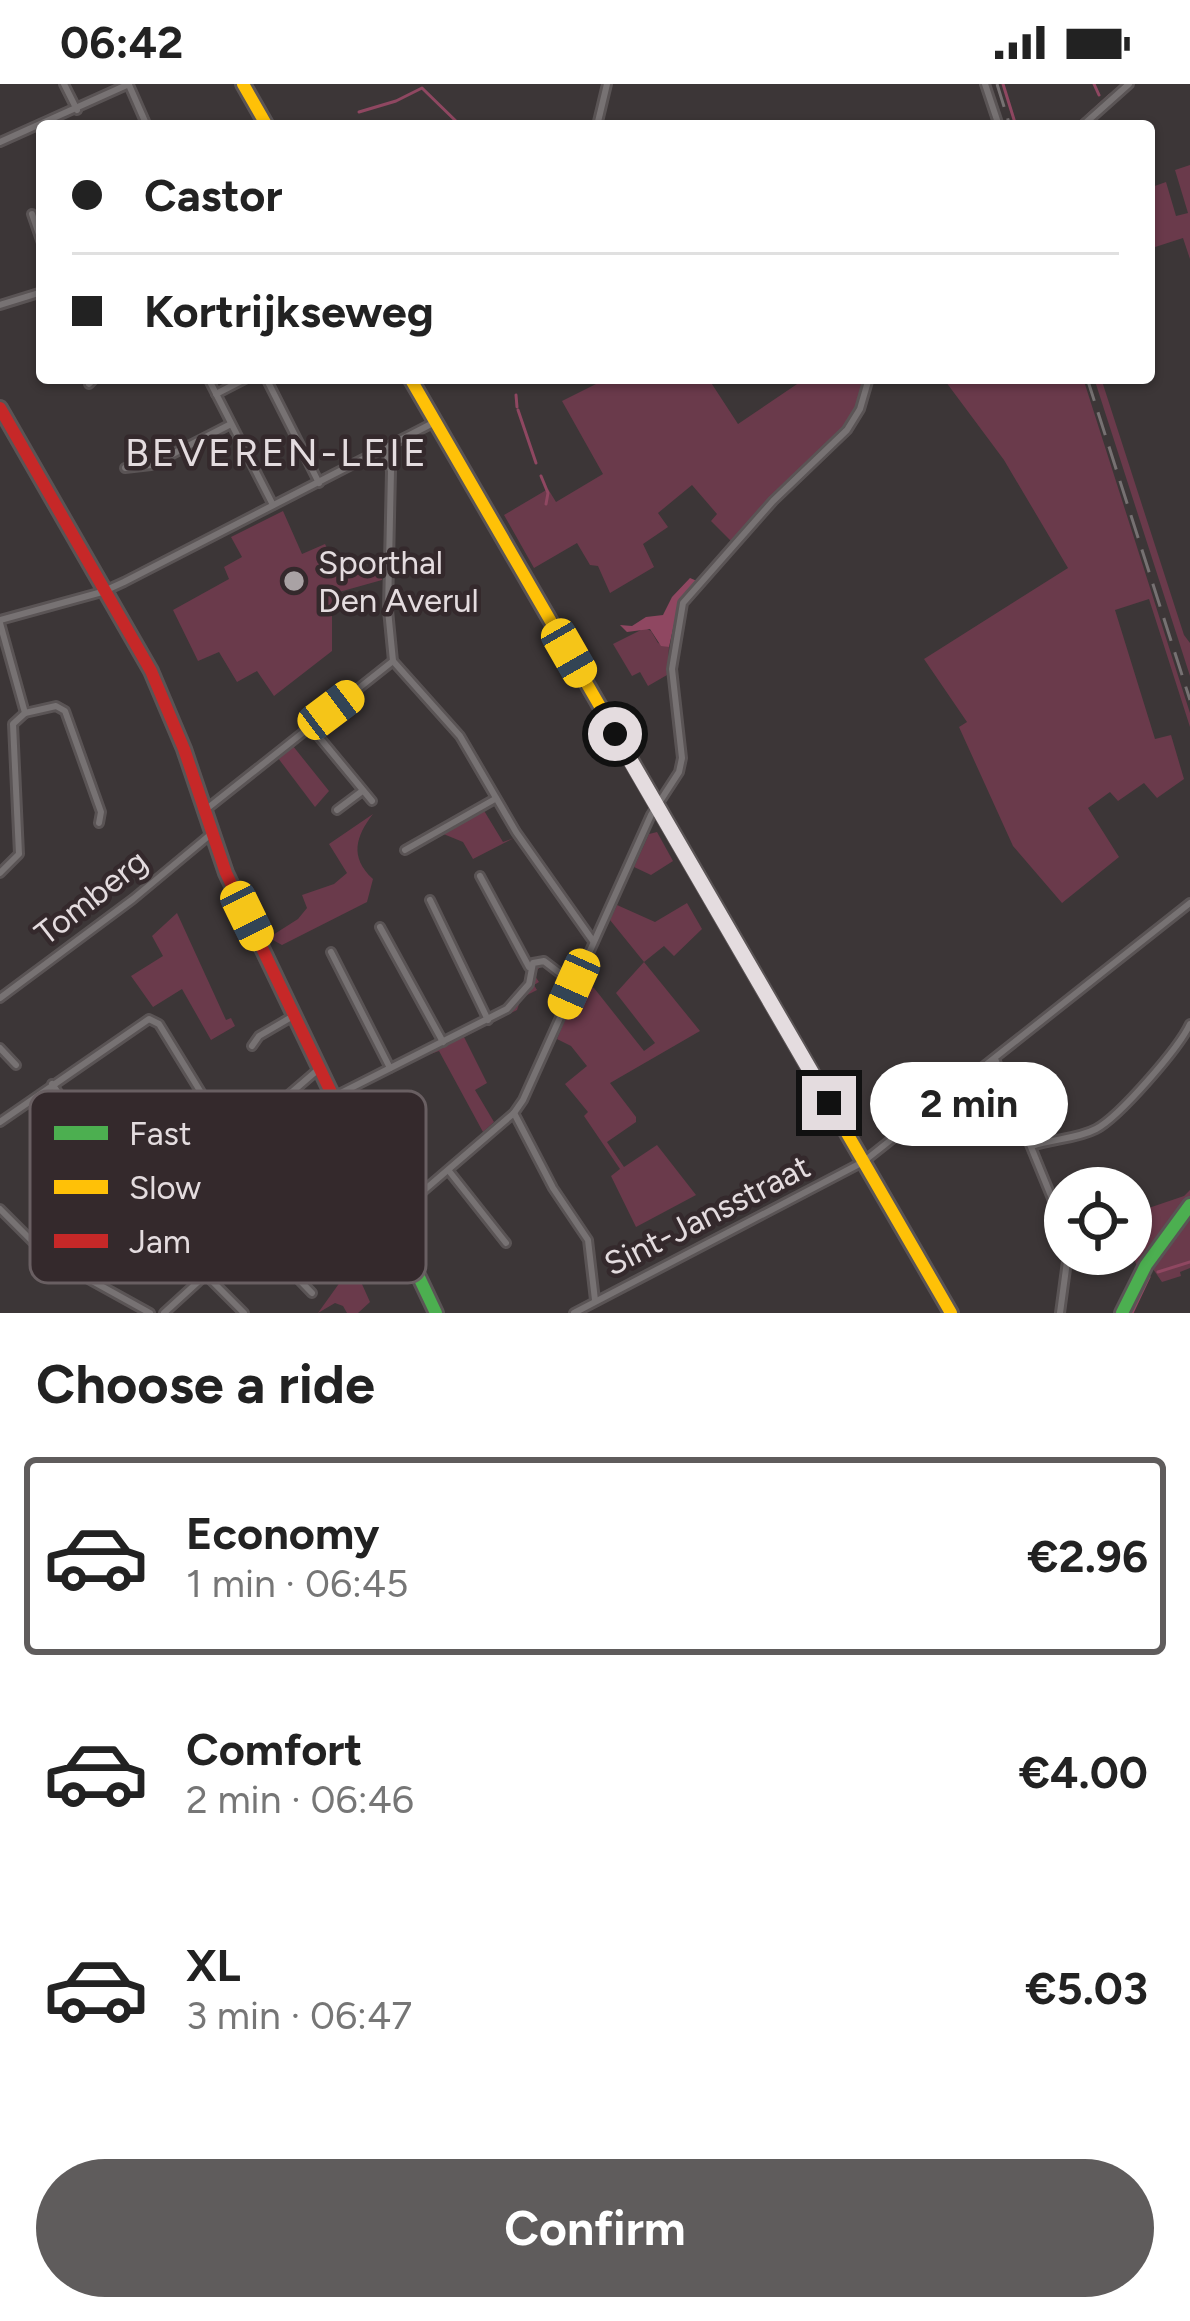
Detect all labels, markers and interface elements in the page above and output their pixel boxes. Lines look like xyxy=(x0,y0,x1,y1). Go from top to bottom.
text: 06:42 xyxy=(60,15,183,69)
text: Castor xyxy=(144,168,282,222)
text: Kortrijkseweg xyxy=(144,284,434,338)
district label: BEVEREN-LEIE xyxy=(125,429,429,476)
place label: Sporthal Den Averul xyxy=(318,543,479,620)
marker: Sporthal Den Averul xyxy=(281,568,307,594)
car xyxy=(535,613,603,693)
car xyxy=(291,674,371,746)
route start xyxy=(588,707,642,761)
street label: Tomberg xyxy=(27,841,155,953)
car xyxy=(215,876,279,956)
car xyxy=(543,944,605,1024)
callout: 2 min xyxy=(871,1061,1069,1145)
route end xyxy=(802,1076,856,1130)
text: 2 min xyxy=(920,1080,1018,1127)
legend xyxy=(30,1091,426,1283)
text: Fast xyxy=(129,1114,191,1153)
street label: Sint-Jansstraat xyxy=(598,1146,816,1284)
map controls xyxy=(1044,1167,1152,1275)
button: locate xyxy=(1044,1167,1152,1275)
text: Slow xyxy=(129,1168,201,1207)
text: Jam xyxy=(129,1222,191,1261)
text: Choose a ride xyxy=(36,1352,375,1417)
icon: car xyxy=(42,1502,150,1610)
text: Economy xyxy=(186,1506,379,1560)
text: €2.96 xyxy=(1027,1529,1148,1583)
text: 1 min · 06:45 xyxy=(186,1560,409,1607)
icon: car xyxy=(42,1718,150,1826)
text: Comfort xyxy=(186,1722,362,1776)
text: €4.00 xyxy=(1019,1745,1148,1799)
text: 2 min · 06:46 xyxy=(186,1776,414,1823)
icon: car xyxy=(42,1934,150,2042)
text: XL xyxy=(186,1938,241,1992)
text: €5.03 xyxy=(1025,1961,1148,2015)
text: 3 min · 06:47 xyxy=(186,1992,412,2039)
button: Confirm xyxy=(36,2159,1154,2297)

